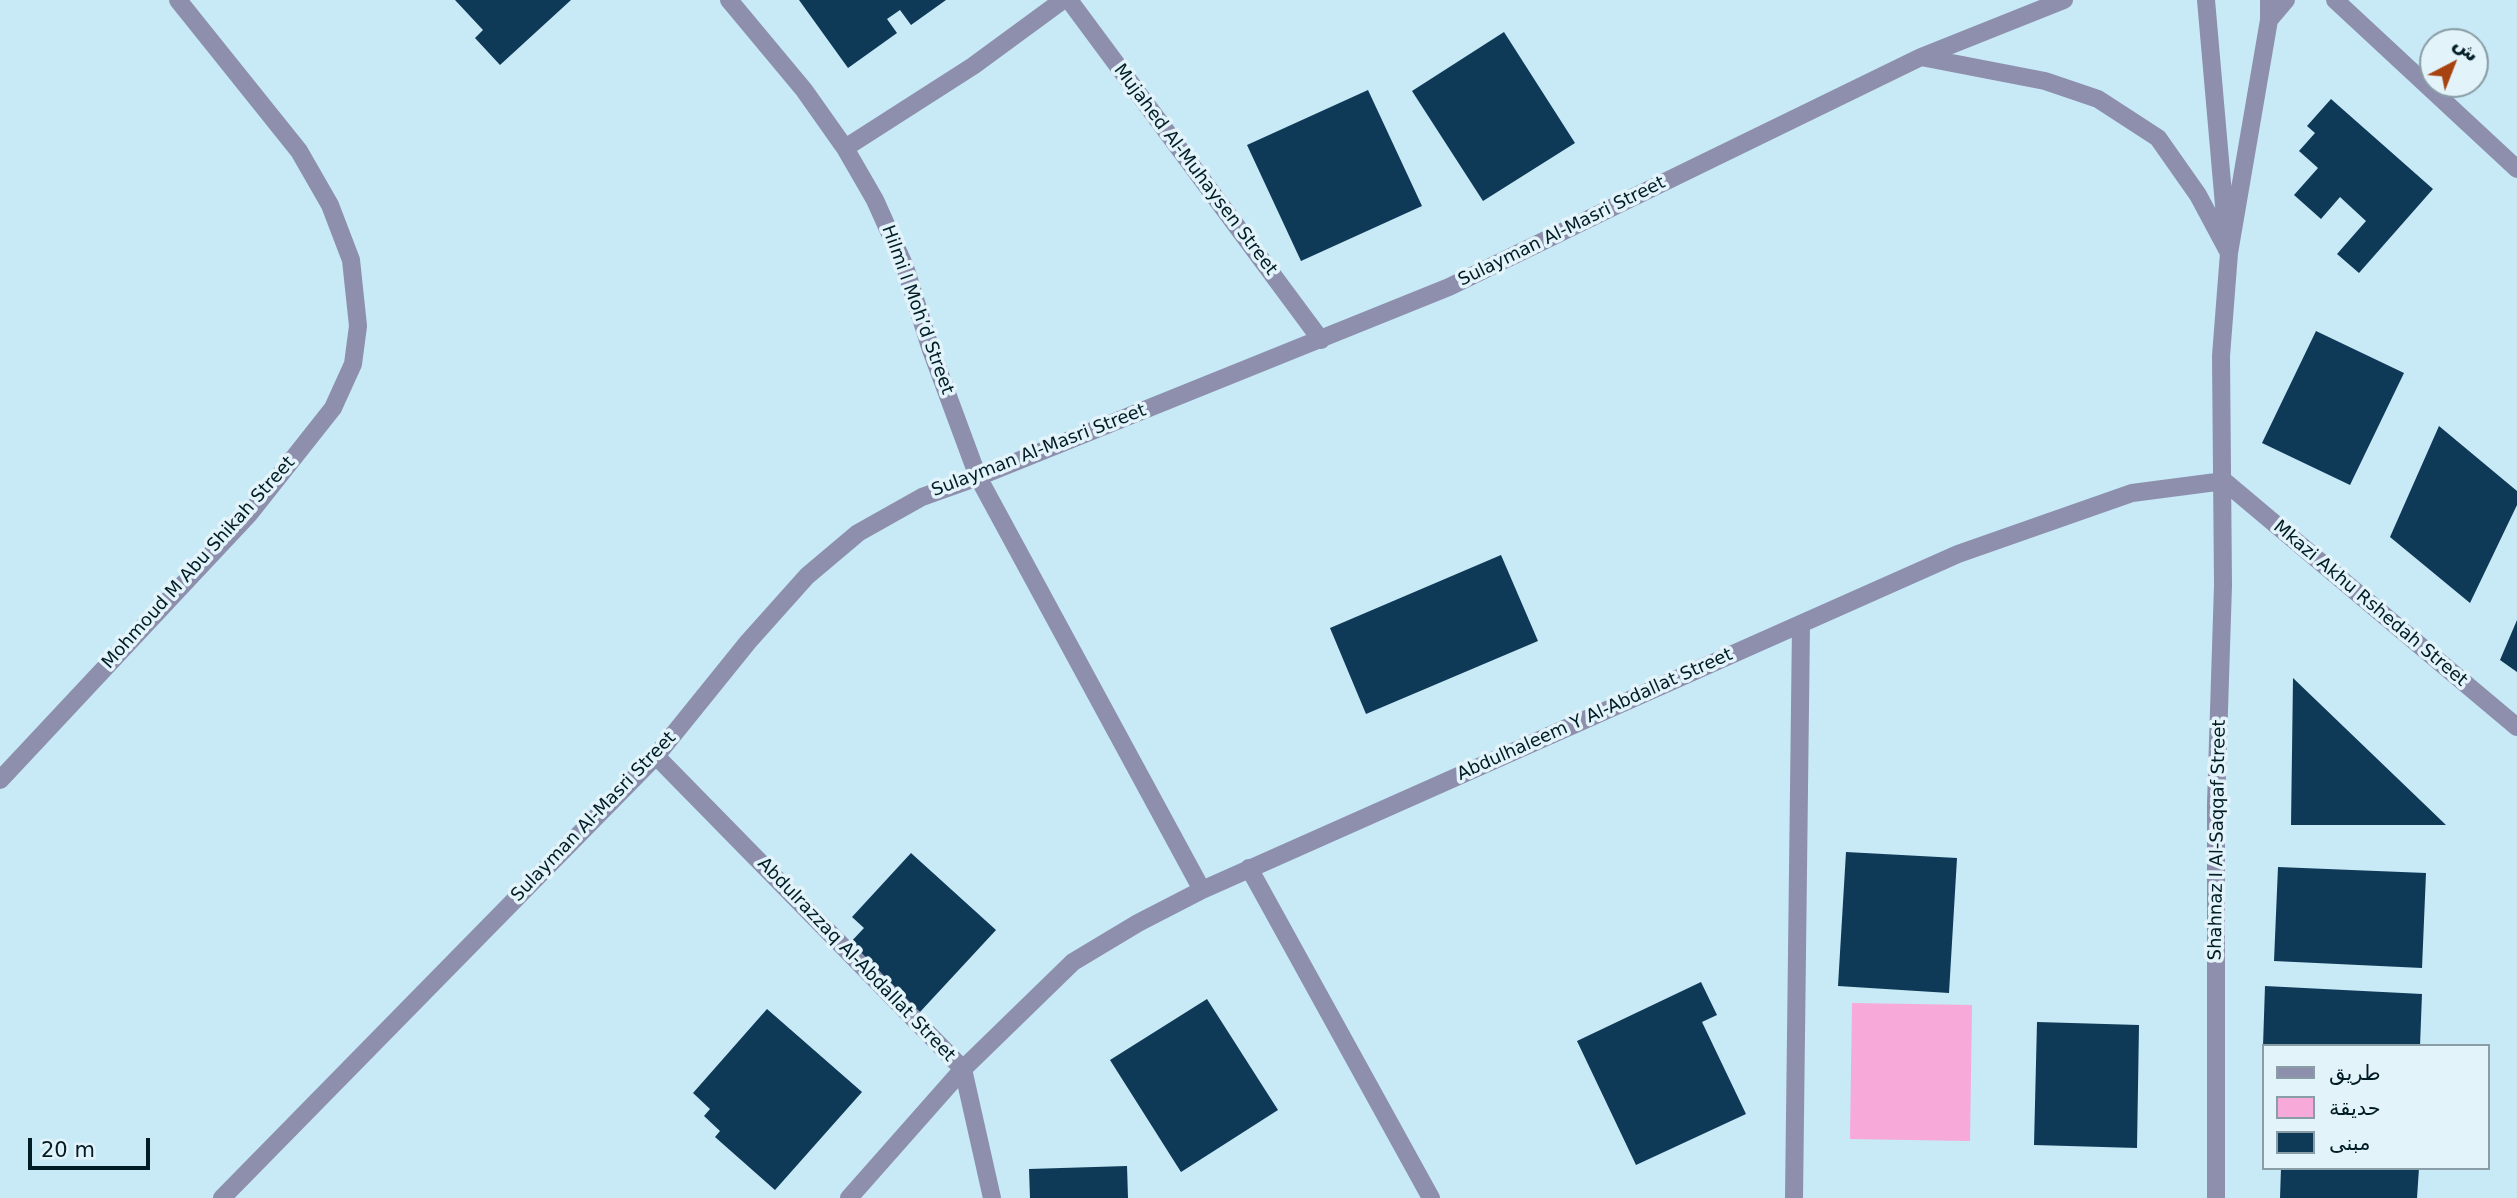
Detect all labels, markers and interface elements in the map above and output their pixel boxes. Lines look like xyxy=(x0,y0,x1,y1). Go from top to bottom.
north arrow xyxy=(2419,28,2489,98)
text: ش xyxy=(2450,32,2484,66)
street label: Mujahed Al-Muhaysen Street xyxy=(1109,60,1281,280)
street label: Sulayman Al-Masri Street xyxy=(1455,172,1669,292)
street label: Hilmi I Moh’d Street xyxy=(876,223,958,397)
street label: Sulayman Al-Masri Street xyxy=(929,400,1149,502)
street label: Mohmoud M Abu Shikah Street xyxy=(98,452,300,674)
street label: Mkazi Akhu Rshedah Street xyxy=(2269,516,2471,692)
street label: Abdulhaleem Y Al-Abdallat Street xyxy=(1454,644,1736,786)
street label: Shahnaz I Al-Saqqaf Street xyxy=(2205,719,2231,961)
street label: Sulayman Al-Masri Street xyxy=(507,728,681,906)
street label: Abdulrazzaq Al-Abdallat Street xyxy=(753,854,959,1066)
legend xyxy=(2262,1044,2489,1170)
text: طريق xyxy=(2329,1061,2381,1085)
text: حديقة xyxy=(2329,1096,2381,1120)
scale bar xyxy=(32,1124,154,1168)
text: مبنى xyxy=(2329,1131,2370,1155)
text: 20 m xyxy=(41,1138,95,1162)

